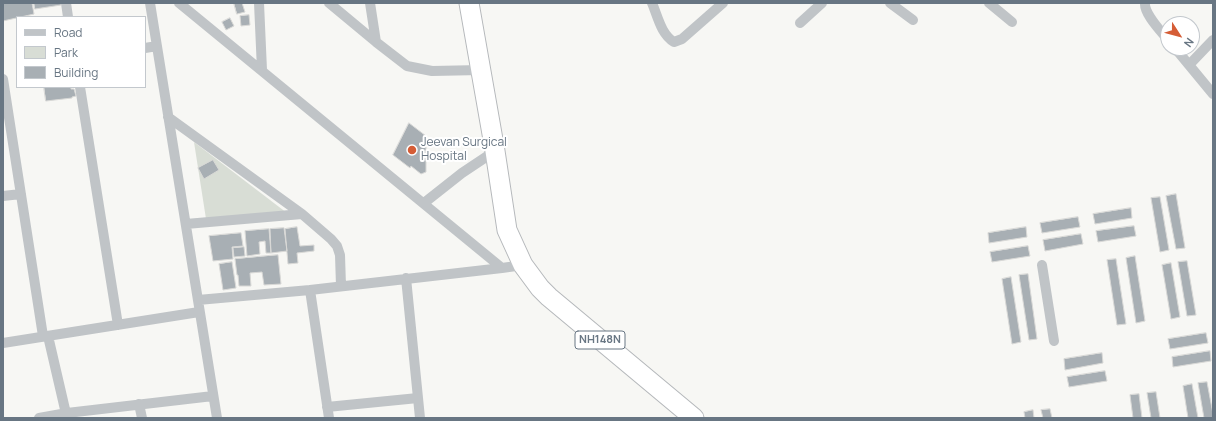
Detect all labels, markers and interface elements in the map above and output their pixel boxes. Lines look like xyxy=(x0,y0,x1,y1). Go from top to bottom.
legend xyxy=(16,16,146,88)
north arrow xyxy=(1160,16,1200,56)
text: Road xyxy=(54,24,82,41)
text: N xyxy=(1181,35,1198,50)
text: Park xyxy=(54,44,78,61)
text: Building xyxy=(54,64,98,81)
place label: Jeevan Surgical Hospital xyxy=(421,136,507,164)
marker: Jeevan Surgical Hospital xyxy=(406,144,418,156)
road number: NH148N xyxy=(575,331,625,349)

